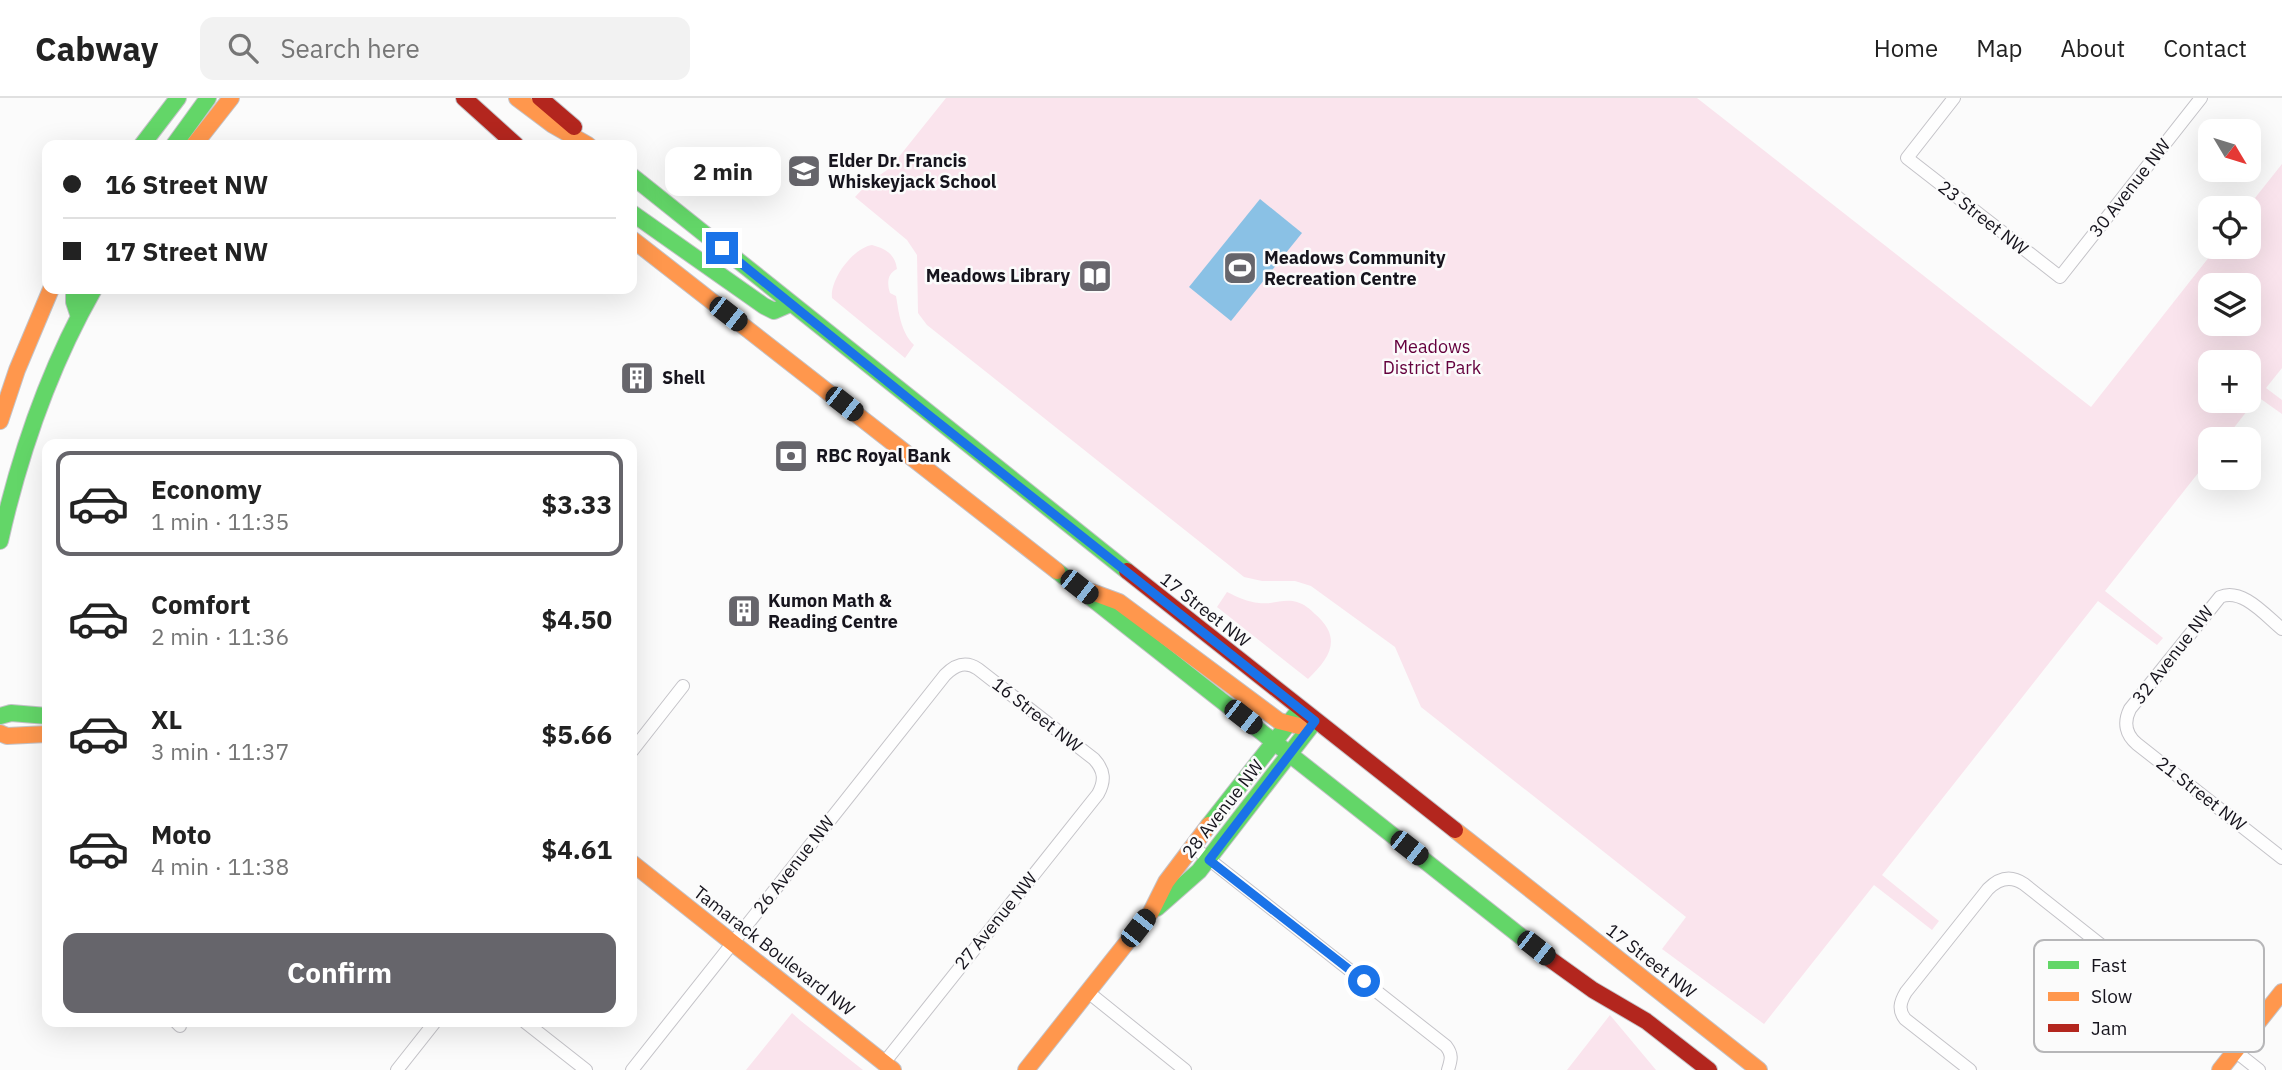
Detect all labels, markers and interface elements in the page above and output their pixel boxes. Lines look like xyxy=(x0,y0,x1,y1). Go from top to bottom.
search box xyxy=(200,17,690,80)
text: Cabway xyxy=(35,27,158,70)
icon: search xyxy=(224,29,262,67)
text: Search here xyxy=(280,31,420,65)
text: Home xyxy=(1874,32,1938,64)
text: Map xyxy=(1976,32,2022,64)
text: About xyxy=(2060,32,2125,64)
text: Contact xyxy=(2163,32,2247,64)
north arrow xyxy=(2198,119,2261,182)
map controls xyxy=(2198,119,2261,490)
street label: 30 Avenue NW xyxy=(2084,134,2175,242)
callout: 2 min xyxy=(664,146,780,195)
place label: Elder Dr. Francis Whiskeyjack School xyxy=(828,149,997,193)
school or university icon: Elder Dr. Francis Whiskeyjack School xyxy=(785,152,823,190)
text: 2 min xyxy=(693,156,753,186)
text: 16 Street NW xyxy=(105,167,268,201)
street label: 23 Street NW xyxy=(1934,175,2033,260)
button: locate xyxy=(2198,196,2261,259)
route end xyxy=(706,232,738,264)
text: 17 Street NW xyxy=(105,234,268,268)
place label: Meadows Community Recreation Centre xyxy=(1264,246,1446,290)
sports icon: Meadows Community Recreation Centre xyxy=(1221,249,1259,287)
library icon: Meadows Library xyxy=(1076,257,1114,295)
place label: Meadows Library xyxy=(926,264,1070,287)
button: layers xyxy=(2198,273,2261,336)
car xyxy=(705,293,752,335)
park label: Meadows District Park xyxy=(1383,335,1482,379)
button: + xyxy=(2198,350,2261,413)
building icon: Shell xyxy=(618,359,656,397)
place label: Shell xyxy=(662,366,705,389)
car xyxy=(821,383,868,425)
button: − xyxy=(2198,427,2261,490)
bank icon: RBC Royal Bank xyxy=(772,437,810,475)
place label: RBC Royal Bank xyxy=(816,444,951,467)
icon: car xyxy=(67,472,130,535)
text: Economy xyxy=(151,472,262,506)
text: $3.33 xyxy=(542,487,612,521)
text: 1 min · 11:35 xyxy=(151,506,289,536)
car xyxy=(1056,566,1103,608)
street label: 17 Street NW xyxy=(1156,567,1255,652)
icon: car xyxy=(67,587,130,650)
text: Comfort xyxy=(151,587,250,621)
place label: Kumon Math & Reading Centre xyxy=(768,589,898,633)
building icon: Kumon Math & Reading Centre xyxy=(725,592,763,630)
street label: 32 Avenue NW xyxy=(2127,601,2218,709)
text: $4.50 xyxy=(542,602,612,636)
text: 2 min · 11:36 xyxy=(151,621,289,651)
street label: 16 Street NW xyxy=(988,672,1087,757)
car xyxy=(1220,696,1267,738)
icon: car xyxy=(67,702,130,765)
text: XL xyxy=(151,702,182,736)
text: $5.66 xyxy=(542,717,612,751)
text: 3 min · 11:37 xyxy=(151,736,289,766)
street label: 21 Street NW xyxy=(2152,751,2251,836)
street label: 28 Avenue NW xyxy=(1177,755,1268,863)
street label: 26 Avenue NW xyxy=(748,811,839,919)
icon: car xyxy=(67,817,130,880)
text: Moto xyxy=(151,817,211,851)
car xyxy=(1386,827,1433,869)
text: $4.61 xyxy=(542,832,612,866)
text: 4 min · 11:38 xyxy=(151,851,289,881)
street label: 27 Avenue NW xyxy=(949,867,1042,974)
street label: Tamarack Boulevard NW xyxy=(689,881,859,1021)
car xyxy=(1117,905,1160,951)
street label: 17 Street NW xyxy=(1602,918,1701,1003)
car xyxy=(1513,927,1560,969)
button: Confirm xyxy=(63,933,616,1013)
legend xyxy=(2034,940,2264,1052)
text: Fast xyxy=(2091,953,2127,977)
route start xyxy=(1348,965,1380,997)
text: Slow xyxy=(2091,984,2132,1008)
text: Jam xyxy=(2091,1016,2127,1040)

